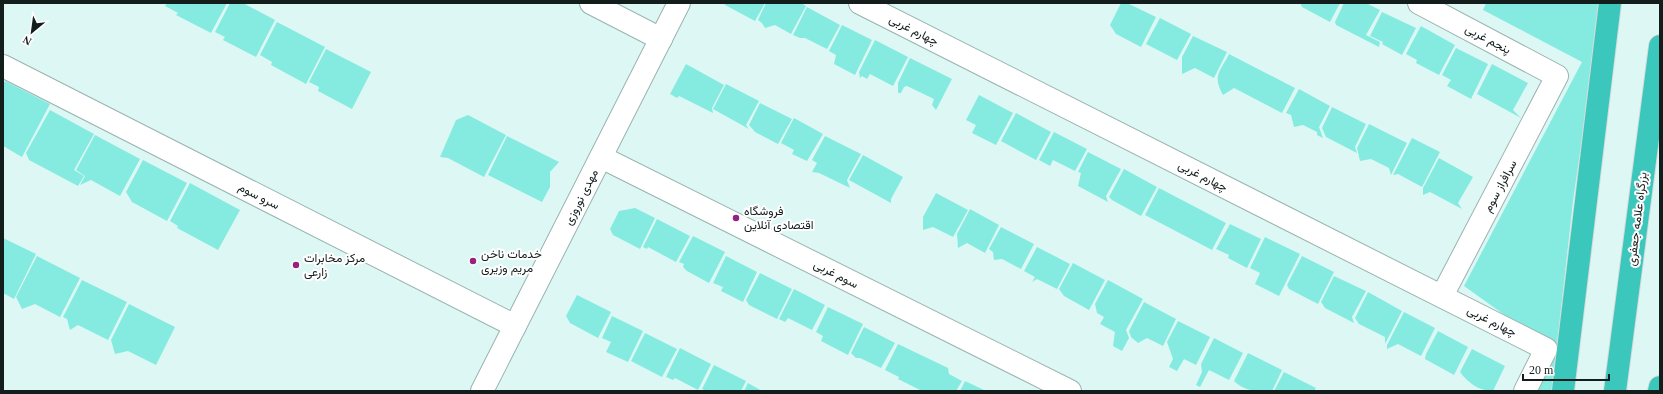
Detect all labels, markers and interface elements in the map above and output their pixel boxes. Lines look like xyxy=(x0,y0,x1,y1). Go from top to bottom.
north arrow xyxy=(12,12,52,52)
street label: چهارم غربی xyxy=(887,12,941,49)
street label: پنجم غربی xyxy=(1462,21,1513,58)
text: N xyxy=(21,34,34,48)
street label: سرافراز سوم xyxy=(1480,157,1520,215)
street label: چهارم غربی xyxy=(1176,158,1230,195)
street label: مهدی نوروزی xyxy=(561,167,602,228)
street label: بزرگراه علامه جعفری xyxy=(1624,171,1651,267)
street label: سرو سوم xyxy=(236,180,282,213)
place label: فروشگاه اقتصادی آنلاین xyxy=(744,204,813,233)
marker: فروشگاه اقتصادی آنلاین xyxy=(731,213,741,223)
place label: خدمات ناخن مریم وزیری xyxy=(481,247,542,276)
place label: مرکز مخابرات زارعی xyxy=(304,251,365,280)
marker: خدمات ناخن مریم وزیری xyxy=(468,256,478,266)
street label: سوم غربی xyxy=(811,257,861,292)
marker: مرکز مخابرات زارعی xyxy=(291,260,301,270)
street label: چهارم غربی xyxy=(1465,303,1519,340)
scale bar xyxy=(1523,356,1609,382)
text: 20 m xyxy=(1529,363,1554,377)

